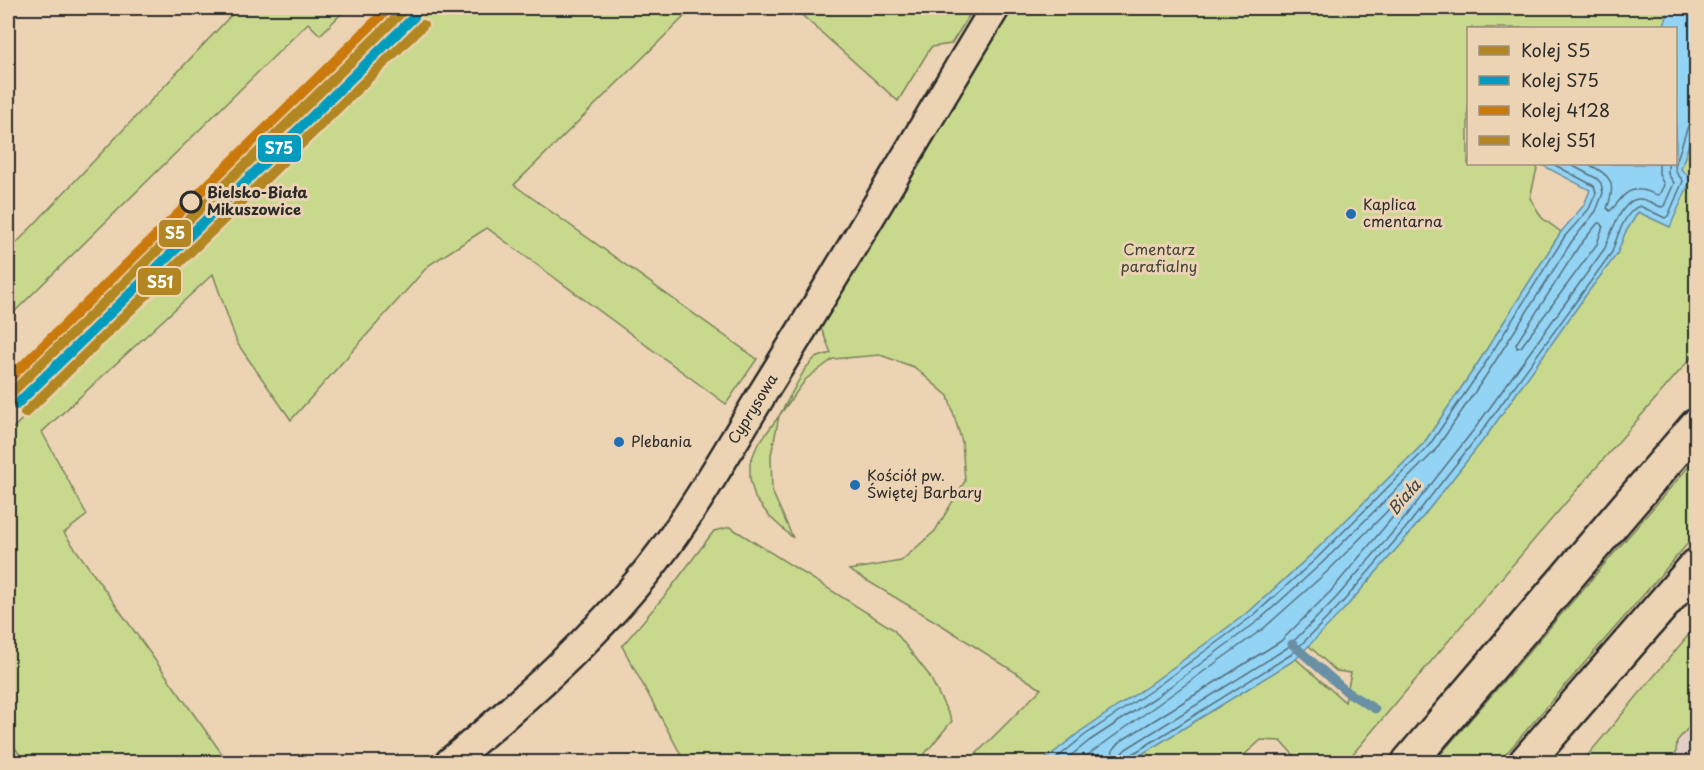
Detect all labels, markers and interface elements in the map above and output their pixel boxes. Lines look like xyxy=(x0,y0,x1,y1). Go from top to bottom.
legend xyxy=(1467,27,1677,165)
text: Kolej S5 xyxy=(1521,36,1590,63)
text: Kolej S75 xyxy=(1521,66,1599,93)
text: Kolej 4128 xyxy=(1521,96,1610,123)
text: Kolej S51 xyxy=(1521,126,1596,153)
line badge: S75 xyxy=(257,134,302,163)
text: S75 xyxy=(265,135,293,159)
place label: Bielsko-Biała Mikuszowice xyxy=(207,180,308,220)
marker: Bielsko-Biała Mikuszowice xyxy=(180,191,202,213)
place label: Kaplica cmentarna xyxy=(1363,192,1443,232)
marker: Kaplica cmentarna xyxy=(1344,207,1358,221)
line badge: S5 xyxy=(158,219,192,248)
text: S5 xyxy=(165,220,185,244)
park label: Cmentarz parafialny xyxy=(1121,237,1197,277)
line badge: S51 xyxy=(137,267,182,296)
text: S51 xyxy=(147,269,173,293)
street label: Cyprysowa xyxy=(721,368,783,448)
place label: Plebania xyxy=(631,429,692,452)
marker: Plebania xyxy=(612,435,626,449)
place label: Kościół pw. Świętej Barbary xyxy=(867,463,982,503)
water label: Biała xyxy=(1381,473,1426,519)
marker: Kościół pw. Świętej Barbary xyxy=(848,478,862,492)

